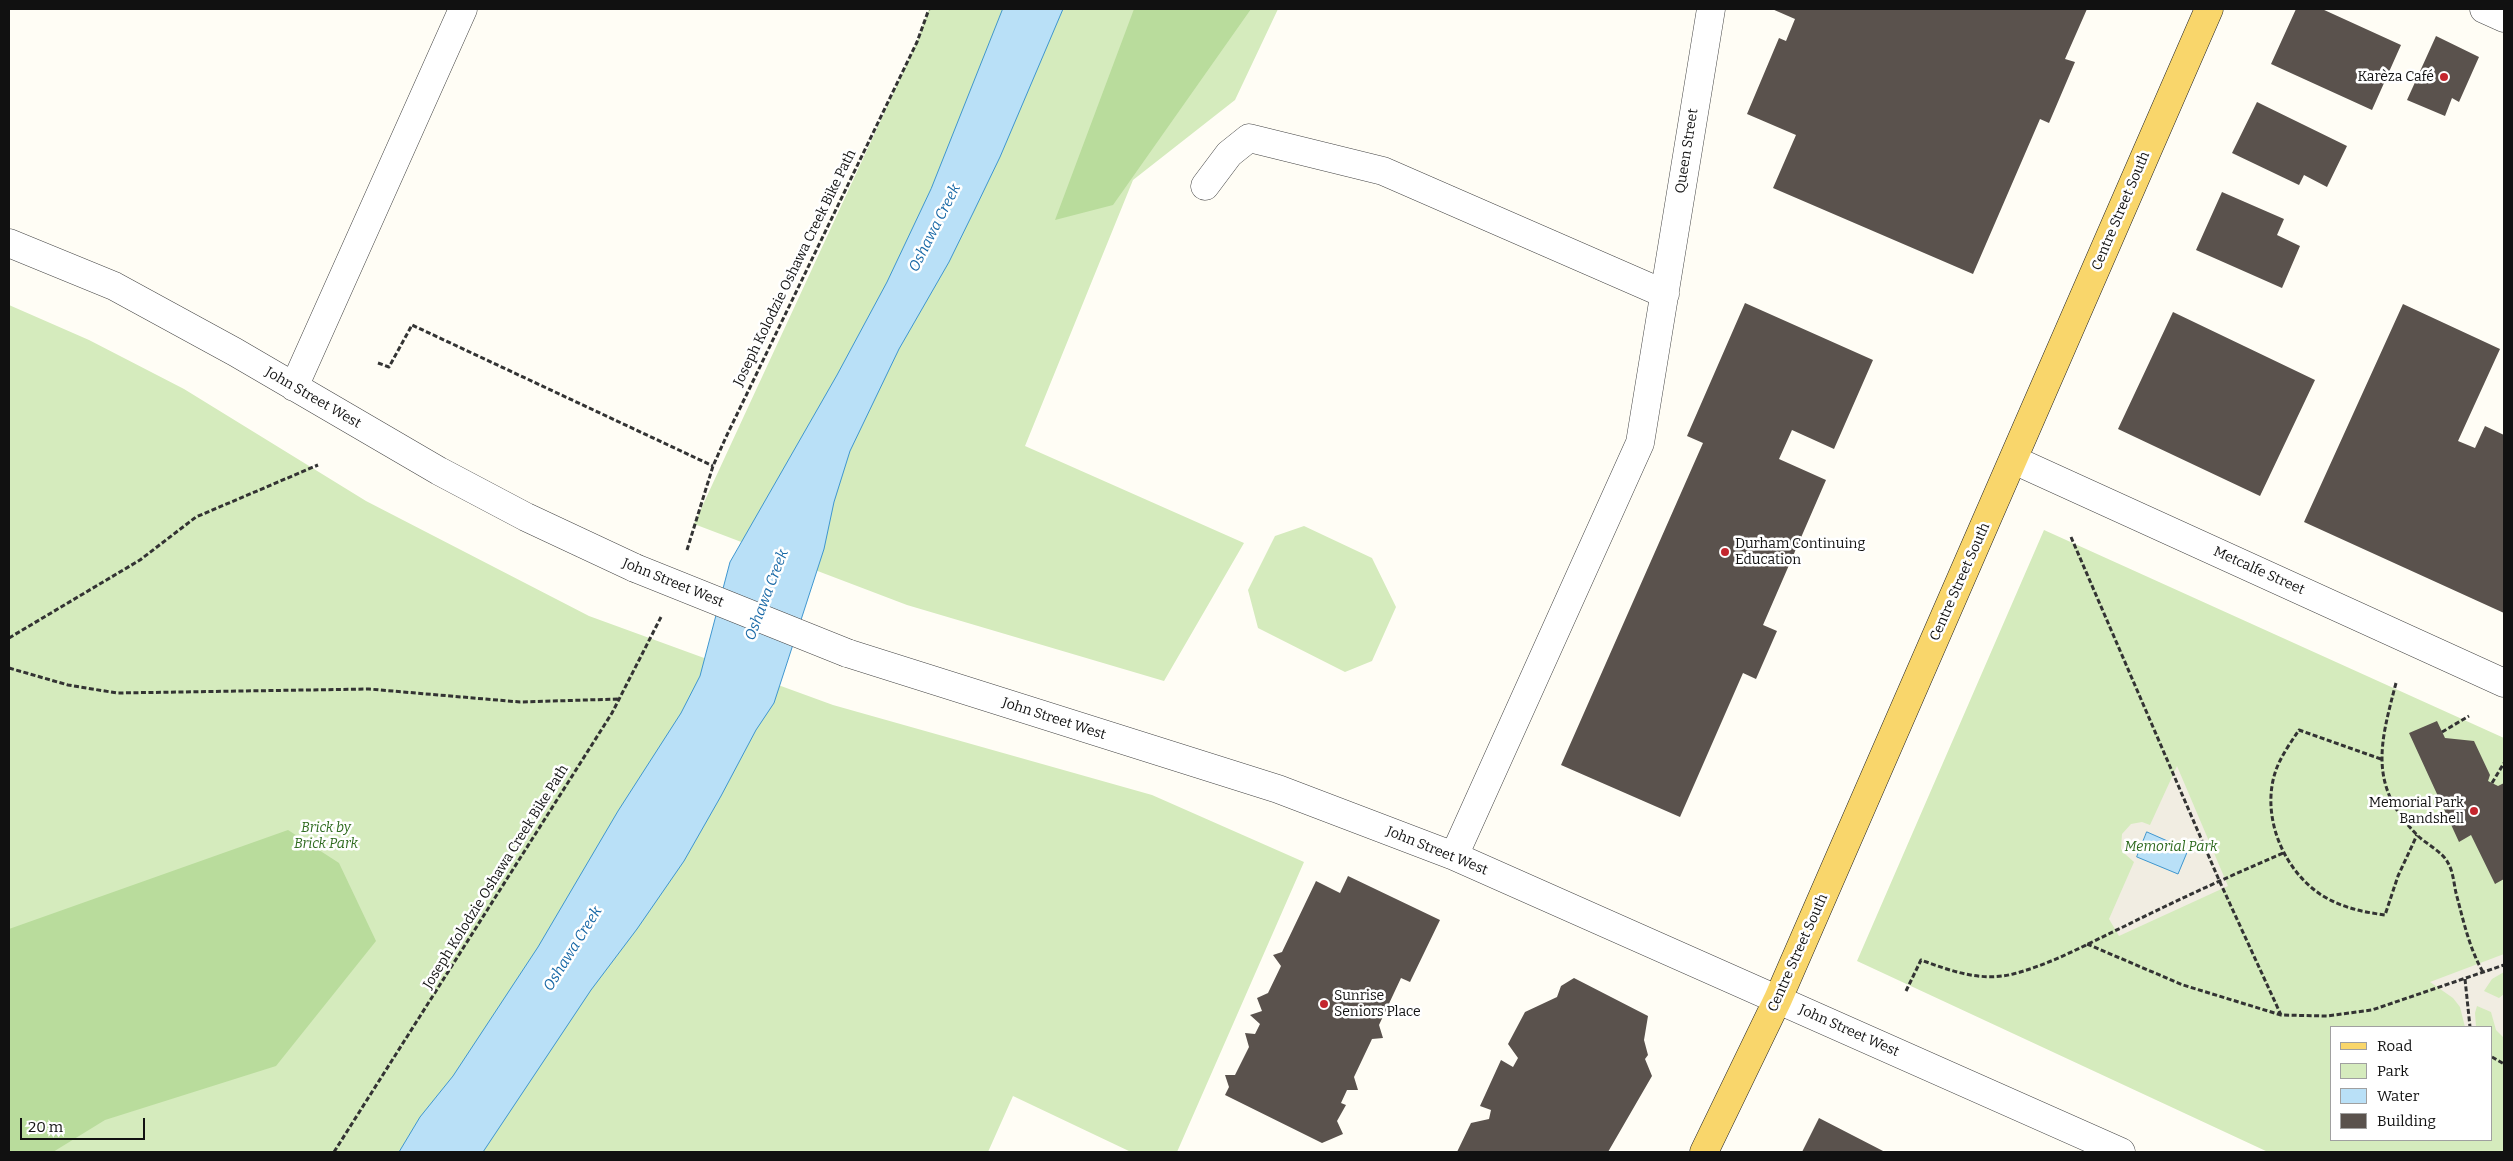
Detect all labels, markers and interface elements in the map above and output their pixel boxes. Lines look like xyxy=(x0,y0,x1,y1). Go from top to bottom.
place label: Karèza Café xyxy=(2357,69,2434,85)
marker: Karèza Café xyxy=(2438,71,2450,83)
street label: Queen Street xyxy=(1672,107,1702,195)
street label: Joseph Kolodzie Oshawa Creek Bike Path xyxy=(730,147,860,389)
street label: Centre Street South xyxy=(2088,149,2154,273)
water label: Oshawa Creek xyxy=(905,181,965,275)
street label: John Street West xyxy=(262,364,364,432)
street label: Centre Street South xyxy=(1926,520,1994,644)
place label: Durham Continuing Education xyxy=(1735,536,1865,568)
street label: Metcalfe Street xyxy=(2211,543,2307,599)
marker: Durham Continuing Education xyxy=(1719,546,1731,558)
water label: Oshawa Creek xyxy=(741,547,793,643)
street label: John Street West xyxy=(620,555,726,611)
street label: John Street West xyxy=(1000,694,1108,744)
street label: Joseph Kolodzie Oshawa Creek Bike Path xyxy=(420,762,572,992)
place label: Memorial Park Bandshell xyxy=(2369,795,2464,828)
marker: Memorial Park Bandshell xyxy=(2468,805,2480,817)
park label: Brick by Brick Park xyxy=(294,820,358,852)
street label: John Street West xyxy=(1384,823,1490,879)
park label: Memorial Park xyxy=(2124,839,2218,855)
street label: Centre Street South xyxy=(1764,891,1832,1015)
water label: Oshawa Creek xyxy=(540,903,606,995)
place label: Sunrise Seniors Place xyxy=(1334,988,1421,1020)
marker: Sunrise Seniors Place xyxy=(1318,998,1330,1010)
street label: John Street West xyxy=(1796,1001,1902,1061)
legend xyxy=(2330,1026,2493,1141)
text: Road xyxy=(2377,1037,2412,1055)
text: Park xyxy=(2377,1062,2409,1080)
text: Water xyxy=(2377,1087,2419,1105)
scale bar xyxy=(22,1108,148,1140)
text: Building xyxy=(2377,1112,2436,1130)
text: 20 m xyxy=(28,1118,63,1136)

